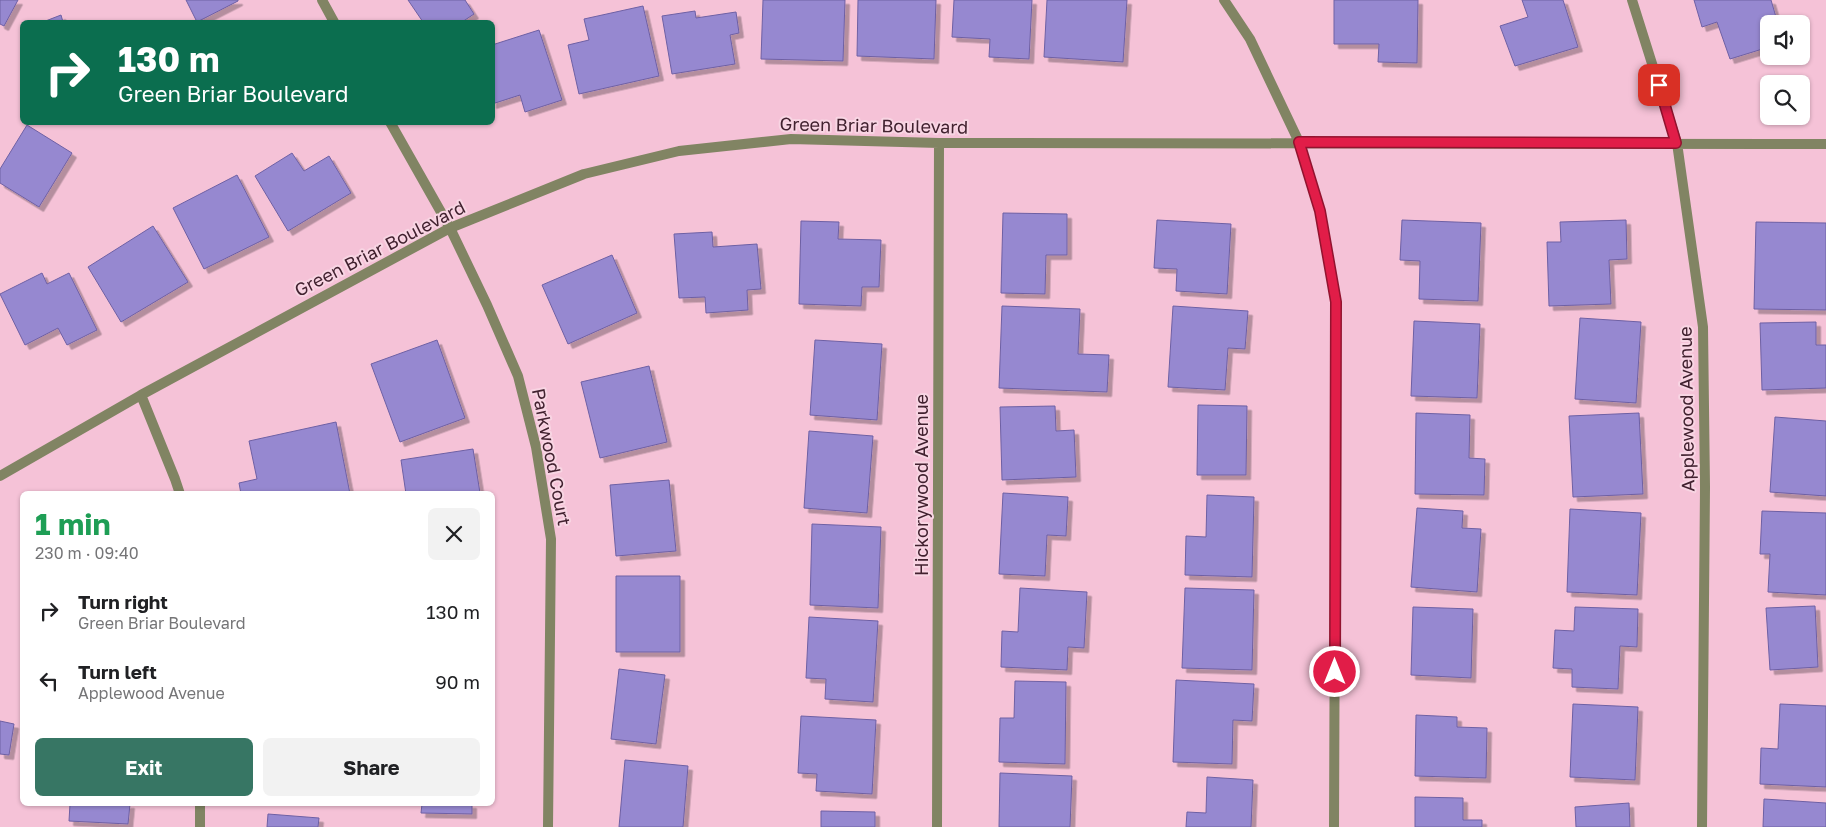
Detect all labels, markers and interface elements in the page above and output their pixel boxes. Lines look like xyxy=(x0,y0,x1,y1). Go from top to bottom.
map controls xyxy=(1760,15,1810,125)
button: sound xyxy=(1760,15,1810,65)
text: 130 m xyxy=(118,38,220,80)
icon: right xyxy=(35,40,100,105)
pin xyxy=(1638,64,1680,106)
icon: arrive xyxy=(1645,71,1673,99)
button: search xyxy=(1760,75,1810,125)
text: Green Briar Boulevard xyxy=(118,80,349,107)
street label: Green Briar Boulevard xyxy=(780,112,968,138)
street label: Green Briar Boulevard xyxy=(291,195,469,301)
street label: Applewood Avenue xyxy=(1674,326,1698,492)
street label: Parkwood Court xyxy=(528,386,576,527)
street label: Hickorywood Avenue xyxy=(910,394,932,576)
text: 1 min xyxy=(35,506,111,542)
button: close xyxy=(428,508,480,560)
text: 230 m · 09:40 xyxy=(35,543,139,563)
text: Turn right xyxy=(78,590,168,613)
icon: right xyxy=(35,597,63,625)
text: 130 m xyxy=(426,600,480,623)
text: Green Briar Boulevard xyxy=(78,613,246,633)
position arrow xyxy=(1308,645,1360,697)
text: Turn left xyxy=(78,660,157,683)
icon: left xyxy=(35,667,63,695)
text: 90 m xyxy=(435,670,480,693)
text: Applewood Avenue xyxy=(78,683,225,703)
button: Exit xyxy=(35,738,253,796)
button: Share xyxy=(263,738,480,796)

